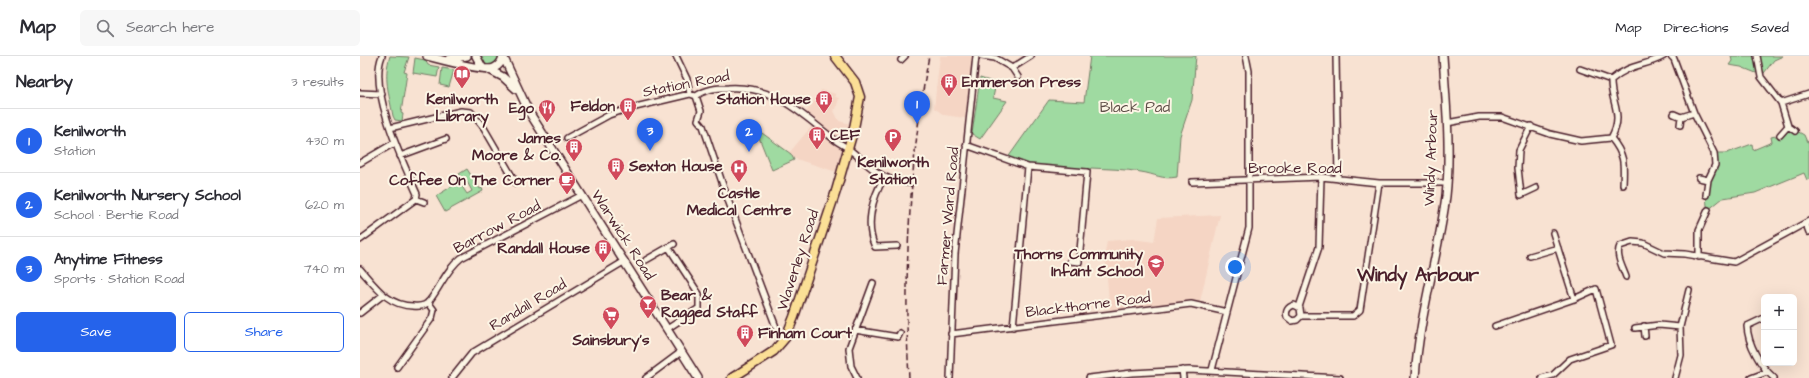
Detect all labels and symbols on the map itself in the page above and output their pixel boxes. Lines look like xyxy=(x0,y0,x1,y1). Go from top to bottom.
library icon: Kenilworth Library xyxy=(452,64,472,89)
street label: Station Road xyxy=(641,65,732,103)
building icon: Emmerson Press xyxy=(939,72,959,97)
place label: Emmerson Press xyxy=(962,72,1082,93)
place label: Kenilworth Library xyxy=(426,89,498,128)
place label: Station House xyxy=(716,89,811,110)
building icon: Station House xyxy=(814,89,834,114)
pin: 1 xyxy=(904,91,930,124)
place label: Feldon xyxy=(571,96,615,117)
building icon: Feldon xyxy=(618,96,638,121)
park label: Black Pad xyxy=(1100,97,1170,118)
place label: Ego xyxy=(509,98,535,121)
restaurant icon: Ego xyxy=(537,98,557,123)
street label: Windy Arbour xyxy=(1419,109,1444,207)
pin: 3 xyxy=(637,118,663,151)
pin: 2 xyxy=(736,119,762,152)
building icon: CEF xyxy=(807,125,827,150)
place label: CEF xyxy=(830,125,860,146)
parking icon: Kenilworth Station xyxy=(883,127,903,152)
place label: James Moore & Co. xyxy=(472,128,561,166)
building icon: James Moore & Co. xyxy=(564,137,584,162)
street label: Farmer Ward Road xyxy=(932,146,965,286)
place label: Kenilworth Station xyxy=(857,152,929,190)
building icon: Sexton House xyxy=(606,156,626,181)
place label: Sexton House xyxy=(628,156,723,177)
hospital icon: Castle Medical Centre xyxy=(729,158,749,183)
street label: Brooke Road xyxy=(1248,158,1342,179)
place label: Coffee On The Corner xyxy=(389,170,555,191)
cafe icon: Coffee On The Corner xyxy=(557,170,577,195)
place label: Castle Medical Centre xyxy=(687,183,791,221)
street label: Warwick Road xyxy=(586,186,660,284)
street label: Barrow Road xyxy=(450,195,545,259)
street label: Waverley Road xyxy=(772,206,825,314)
place label: Randall House xyxy=(497,238,590,259)
building icon: Randall House xyxy=(593,238,613,263)
place label: Thorns Community Infant School xyxy=(1013,244,1144,282)
school or university icon: Thorns Community Infant School xyxy=(1146,253,1166,278)
your location xyxy=(1225,257,1245,277)
district label: Windy Arbour xyxy=(1356,262,1480,290)
street label: Randall Road xyxy=(486,274,571,336)
place label: Bear & Ragged Staff xyxy=(661,285,759,325)
street label: Blackthorne Road xyxy=(1024,287,1152,323)
bar icon: Bear & Ragged Staff xyxy=(638,294,658,319)
supermarket icon: Sainsbury's xyxy=(601,305,621,330)
building icon: Finham Court xyxy=(735,323,755,348)
place label: Finham Court xyxy=(758,323,853,344)
place label: Sainsbury's xyxy=(571,330,650,352)

